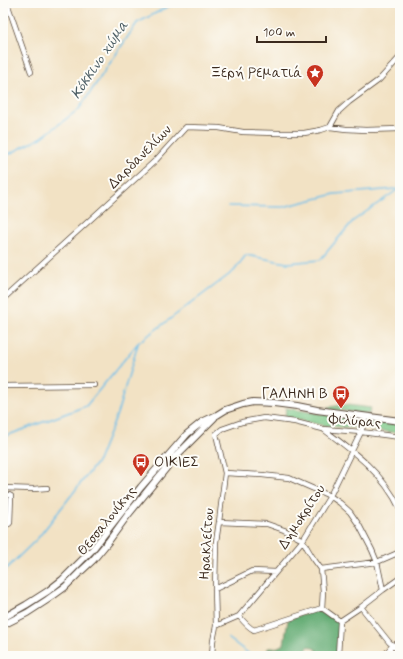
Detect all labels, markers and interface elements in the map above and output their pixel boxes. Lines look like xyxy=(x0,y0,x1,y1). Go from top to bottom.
water label: Κόκκινο χώμα xyxy=(66,17,134,103)
scale bar xyxy=(257,18,326,44)
text: 100 m xyxy=(263,25,295,41)
place icon: Ξερή Ρεματιά xyxy=(305,63,325,88)
place label: Ξερή Ρεματιά xyxy=(210,64,302,82)
street label: Δαρδανελίων xyxy=(104,121,176,193)
bus stop icon: ΓΑΛΗΝΗ Β xyxy=(331,384,351,409)
place label: ΓΑΛΗΝΗ Β xyxy=(261,385,328,403)
street label: Φιλύρας xyxy=(327,410,382,432)
bus stop icon: ΟΙΚΙΕΣ xyxy=(131,452,151,477)
place label: ΟΙΚΙΕΣ xyxy=(154,453,199,471)
street label: Δημοκρίτου xyxy=(274,481,330,553)
street label: Θεσσαλονίκης xyxy=(73,483,141,559)
street label: Ηρακλείτου xyxy=(196,508,218,580)

